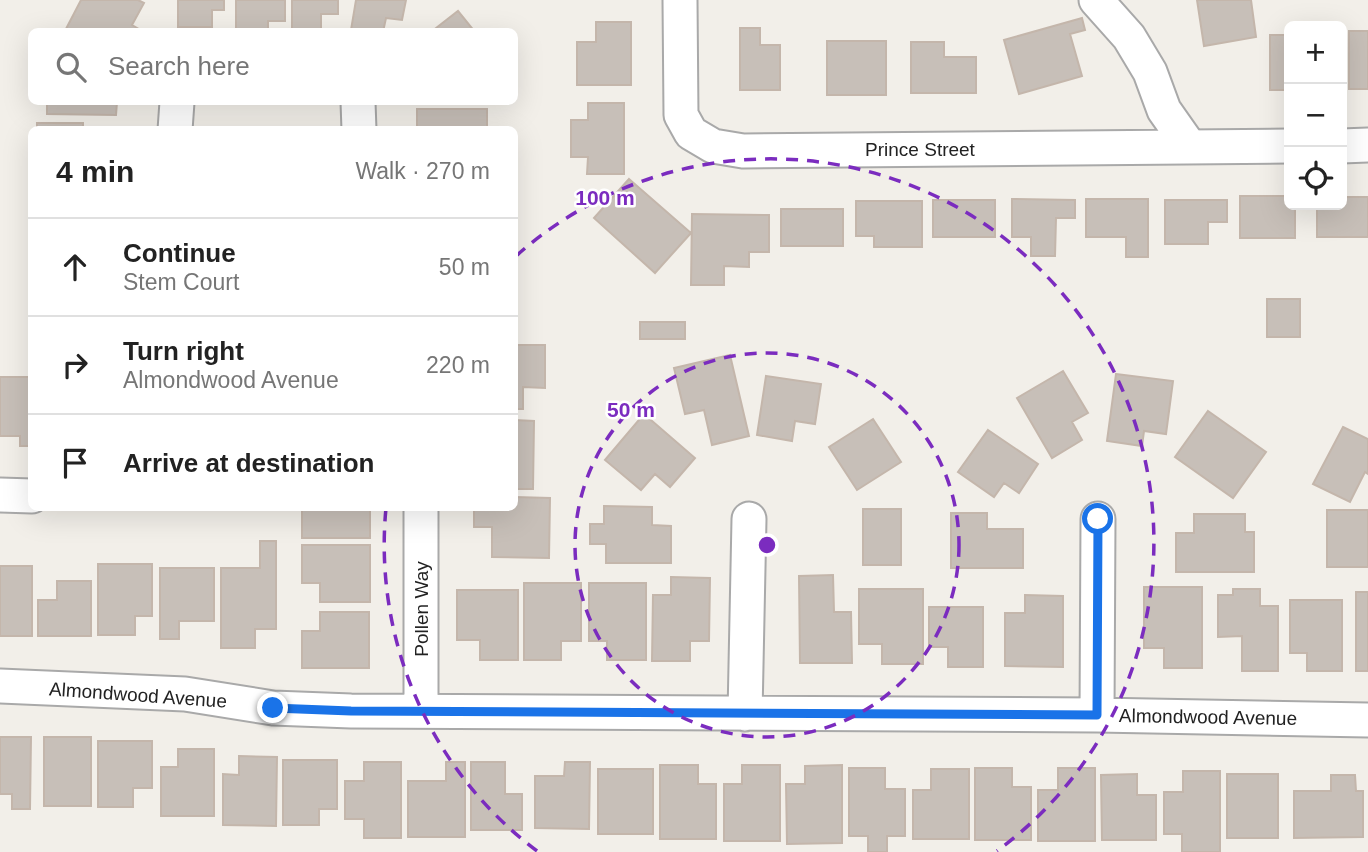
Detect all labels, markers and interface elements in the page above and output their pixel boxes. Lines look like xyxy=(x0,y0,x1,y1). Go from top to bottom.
map controls xyxy=(1284,21,1347,210)
button: + xyxy=(1284,21,1347,84)
search box xyxy=(28,28,518,105)
icon: search xyxy=(52,48,90,86)
text: Search here xyxy=(108,51,250,81)
button: − xyxy=(1284,84,1347,147)
street label: Prince Street xyxy=(865,139,976,160)
button: locate xyxy=(1284,147,1347,210)
text: 4 min xyxy=(56,155,134,188)
text: Walk · 270 m xyxy=(355,158,490,184)
text: 100 m xyxy=(575,186,635,209)
text: Continue xyxy=(123,238,236,268)
icon: ahead xyxy=(56,248,94,286)
text: 50 m xyxy=(439,254,490,280)
text: Stem Court xyxy=(123,269,239,295)
text: Turn right xyxy=(123,336,244,366)
icon: right xyxy=(56,346,94,384)
text: 220 m xyxy=(426,352,490,378)
text: Almondwood Avenue xyxy=(123,367,339,393)
text: 50 m xyxy=(607,398,655,421)
icon: arrive xyxy=(56,444,94,482)
text: Arrive at destination xyxy=(123,448,374,478)
route start xyxy=(1082,503,1113,534)
centre of rings xyxy=(755,533,779,557)
street label: Pollen Way xyxy=(411,561,432,657)
street label: Almondwood Avenue xyxy=(48,678,228,712)
route end xyxy=(257,692,288,723)
street label: Almondwood Avenue xyxy=(1119,705,1297,729)

